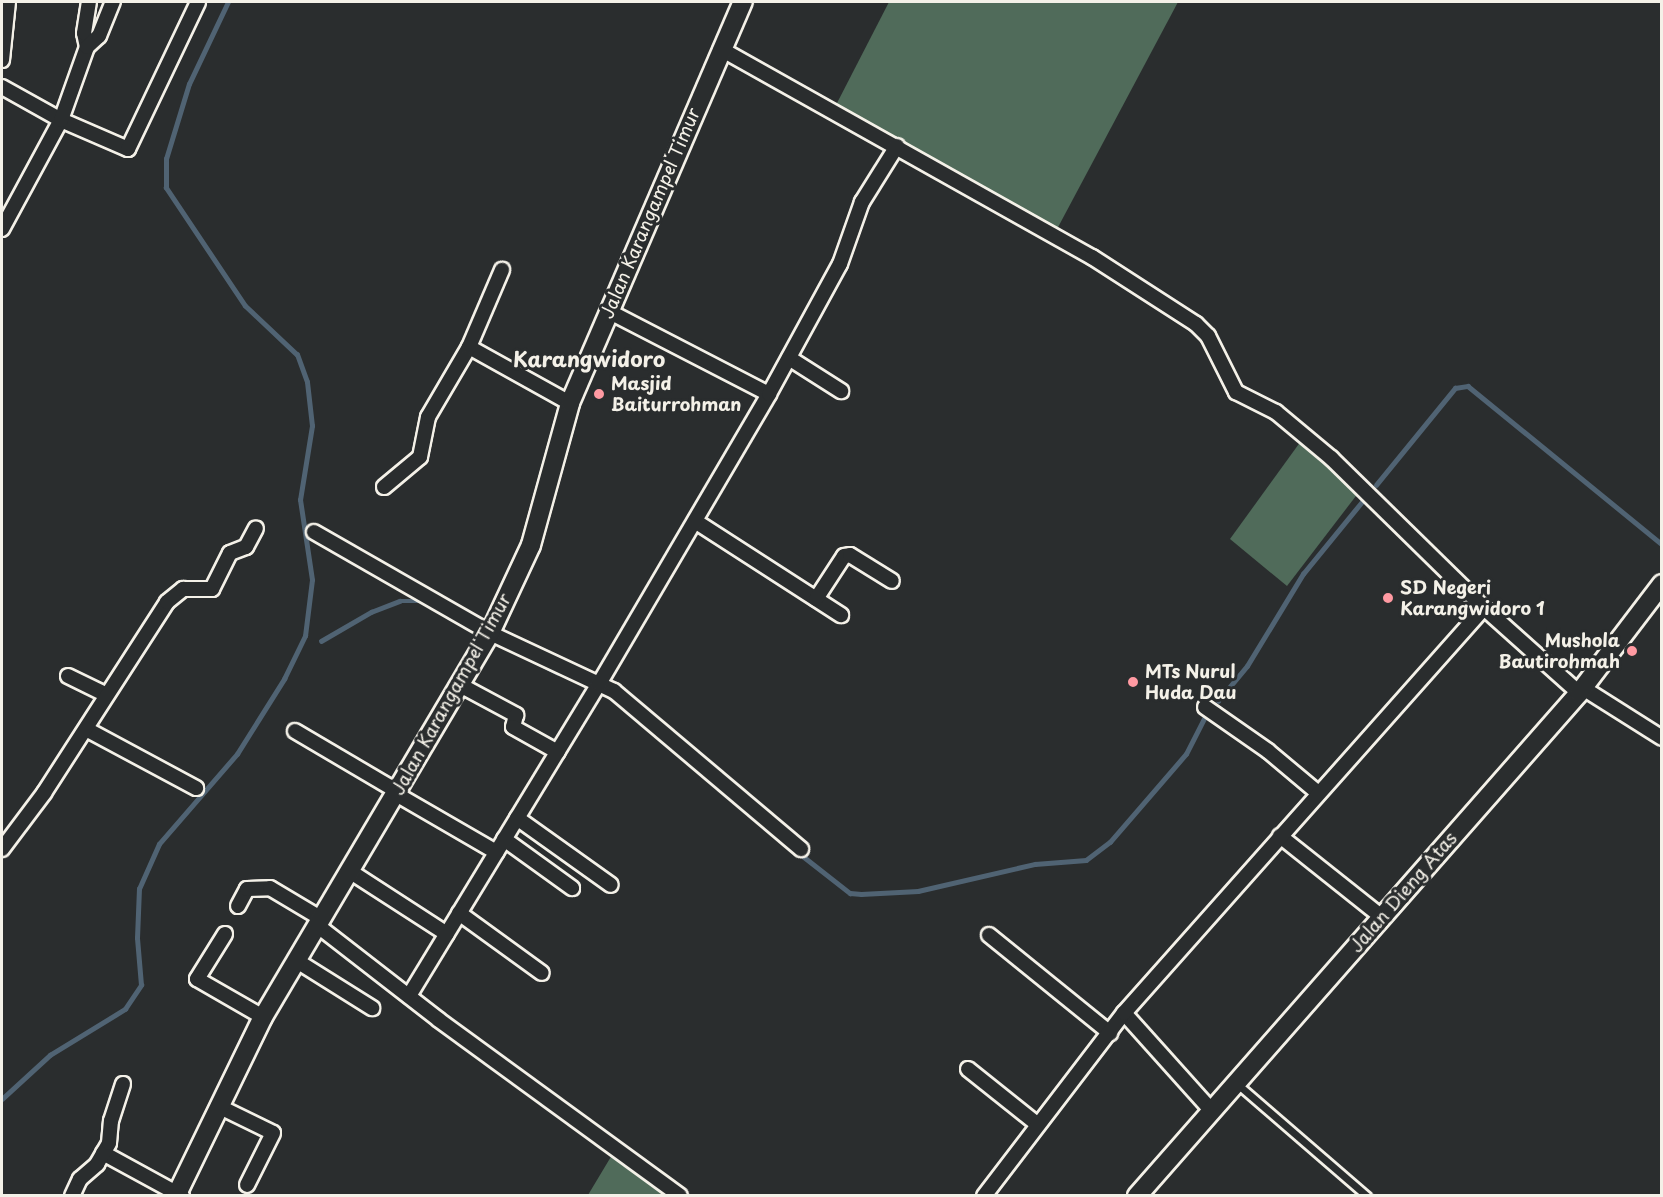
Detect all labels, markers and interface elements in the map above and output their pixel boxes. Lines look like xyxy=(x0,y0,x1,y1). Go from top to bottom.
street label: Jalan Karangampel Timur xyxy=(595,104,705,322)
district label: Karangwidoro xyxy=(513,345,665,371)
place label: Masjid Baiturrohman xyxy=(611,373,741,416)
marker: Masjid Baiturrohman xyxy=(592,387,606,401)
place label: SD Negeri Karangwidoro 1 xyxy=(1400,577,1545,620)
street label: Jalan Karangampel Timur xyxy=(386,589,516,799)
marker: SD Negeri Karangwidoro 1 xyxy=(1381,591,1395,605)
place label: Mushola Bautirohmah xyxy=(1499,630,1620,672)
marker: Mushola Bautirohmah xyxy=(1625,644,1639,658)
place label: MTs Nurul Huda Dau xyxy=(1145,661,1237,704)
marker: MTs Nurul Huda Dau xyxy=(1126,675,1140,689)
street label: Jalan Dieng Atas xyxy=(1345,828,1461,956)

